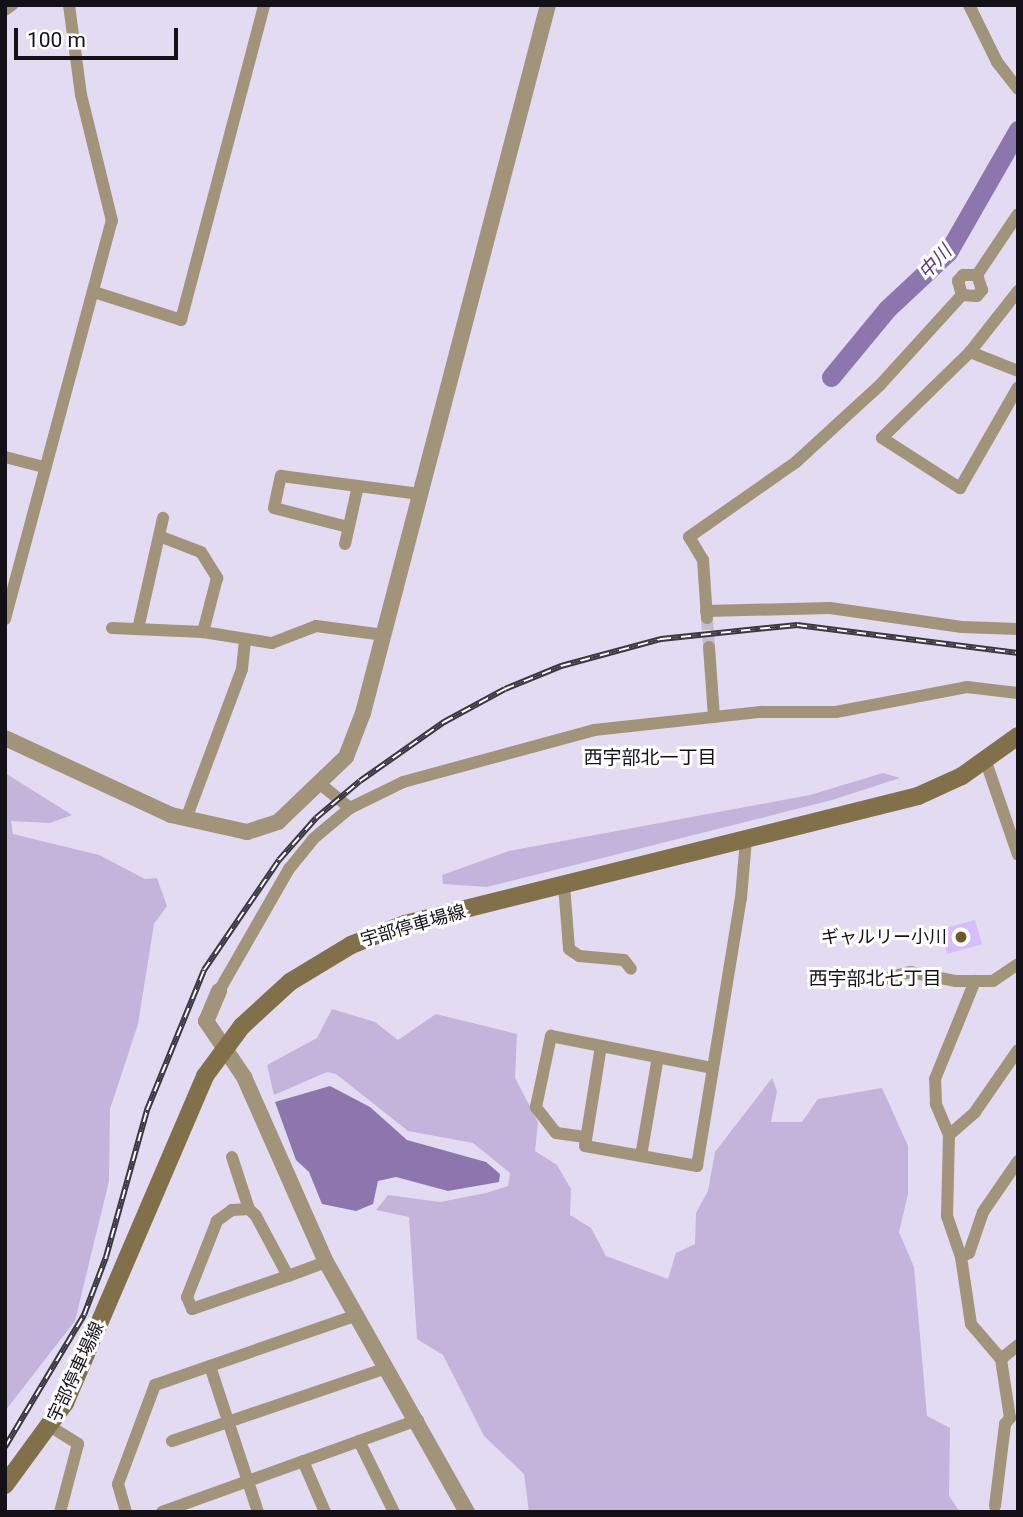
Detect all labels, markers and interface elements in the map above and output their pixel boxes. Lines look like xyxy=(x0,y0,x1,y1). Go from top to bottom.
scale bar xyxy=(18,14,182,58)
text: 100 m xyxy=(27,28,86,52)
water label: 中川 xyxy=(914,240,956,284)
district label: 西宇部北一丁目 xyxy=(584,747,716,769)
street label: 宇部停車場線 xyxy=(358,901,468,951)
place label: ギャルリー小川 xyxy=(821,926,947,948)
marker: ギャルリー小川 xyxy=(953,929,969,945)
district label: 西宇部北七丁目 xyxy=(809,968,941,990)
street label: 宇部停車場線 xyxy=(43,1318,109,1426)

